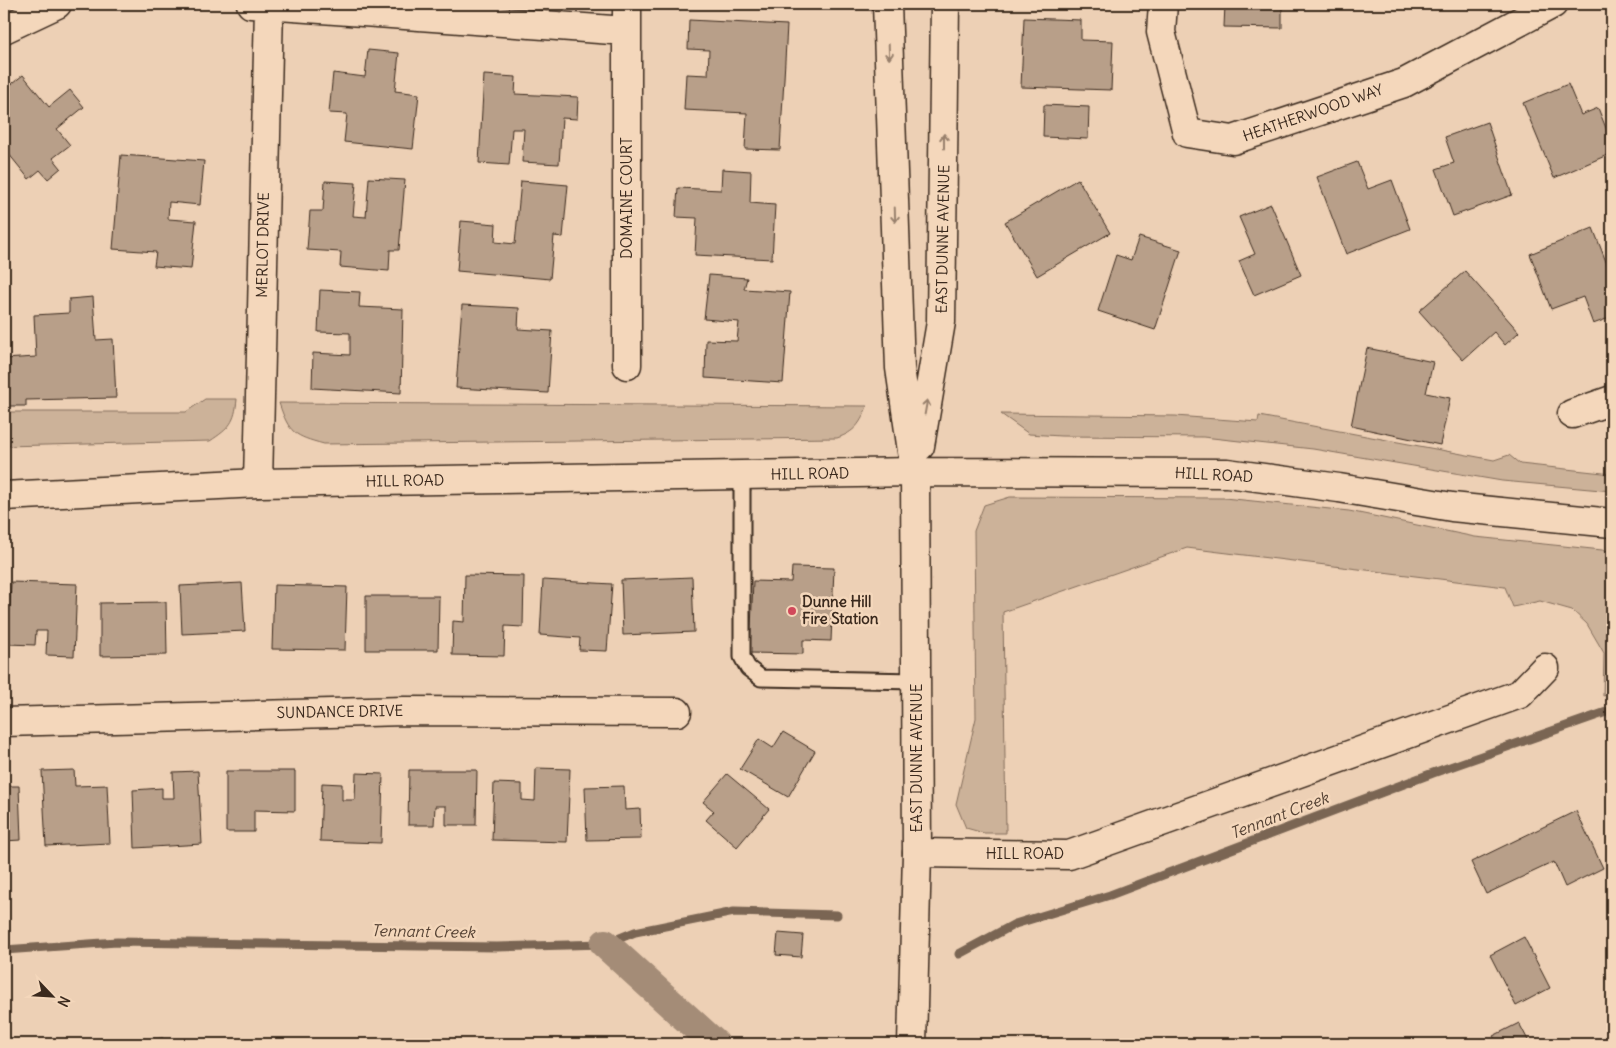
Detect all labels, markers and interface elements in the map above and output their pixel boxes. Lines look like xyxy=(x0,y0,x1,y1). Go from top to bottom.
one-way arrow xyxy=(884,44,894,60)
street label: HEATHERWOOD WAY xyxy=(1240,79,1386,145)
one-way arrow xyxy=(940,133,949,149)
street label: DOMAINE COURT xyxy=(617,137,636,259)
street label: EAST DUNNE AVENUE xyxy=(932,164,953,314)
street label: MERLOT DRIVE xyxy=(252,192,273,298)
one-way arrow xyxy=(890,206,900,223)
one-way arrow xyxy=(922,400,932,416)
street label: HILL ROAD xyxy=(771,463,849,484)
street label: HILL ROAD xyxy=(1174,463,1254,486)
street label: HILL ROAD xyxy=(366,470,444,491)
place label: Dunne Hill Fire Station xyxy=(802,592,879,628)
marker: Dunne Hill Fire Station xyxy=(786,605,798,617)
street label: EAST DUNNE AVENUE xyxy=(907,683,926,833)
street label: SUNDANCE DRIVE xyxy=(277,701,404,722)
water label: Tennant Creek xyxy=(1227,786,1333,843)
street label: HILL ROAD xyxy=(986,844,1064,863)
water label: Tennant Creek xyxy=(371,920,477,942)
north arrow xyxy=(28,970,78,1020)
text: N xyxy=(54,993,74,1010)

